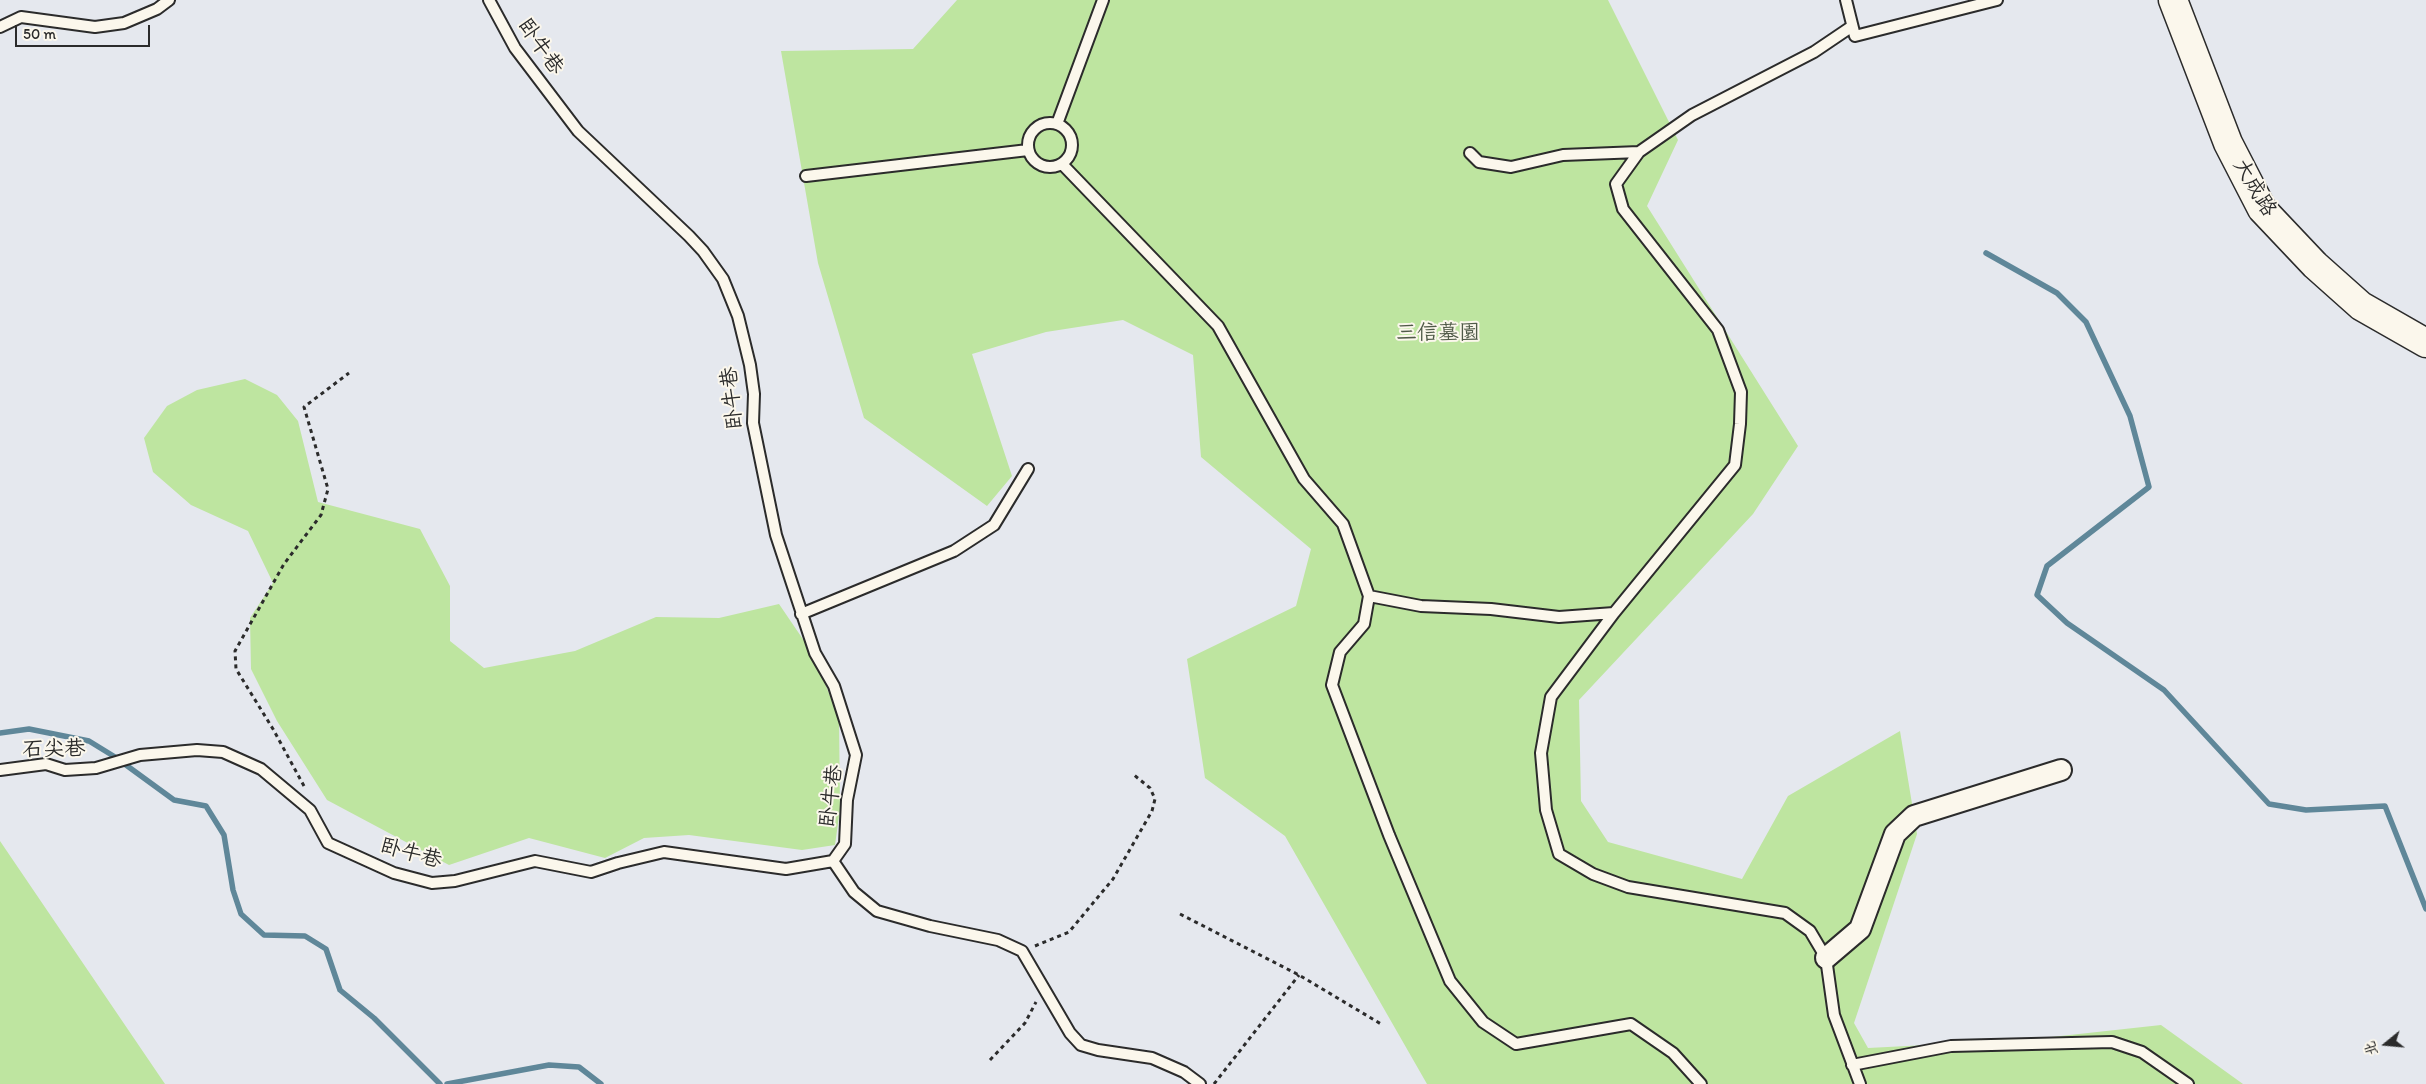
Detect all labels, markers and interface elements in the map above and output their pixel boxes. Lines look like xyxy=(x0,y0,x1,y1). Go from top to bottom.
street label: 卧牛巷 xyxy=(512,14,568,80)
scale bar xyxy=(18,15,152,47)
text: 50 m xyxy=(23,25,56,43)
street label: 大成路 xyxy=(2227,155,2281,221)
park label: 三信墓園 xyxy=(1396,321,1480,347)
street label: 卧牛巷 xyxy=(717,365,749,431)
street label: 石尖巷 xyxy=(22,737,86,763)
street label: 卧牛巷 xyxy=(816,763,848,829)
street label: 卧牛巷 xyxy=(377,834,445,874)
north arrow xyxy=(2361,1019,2411,1069)
text: 北 xyxy=(2361,1039,2381,1058)

